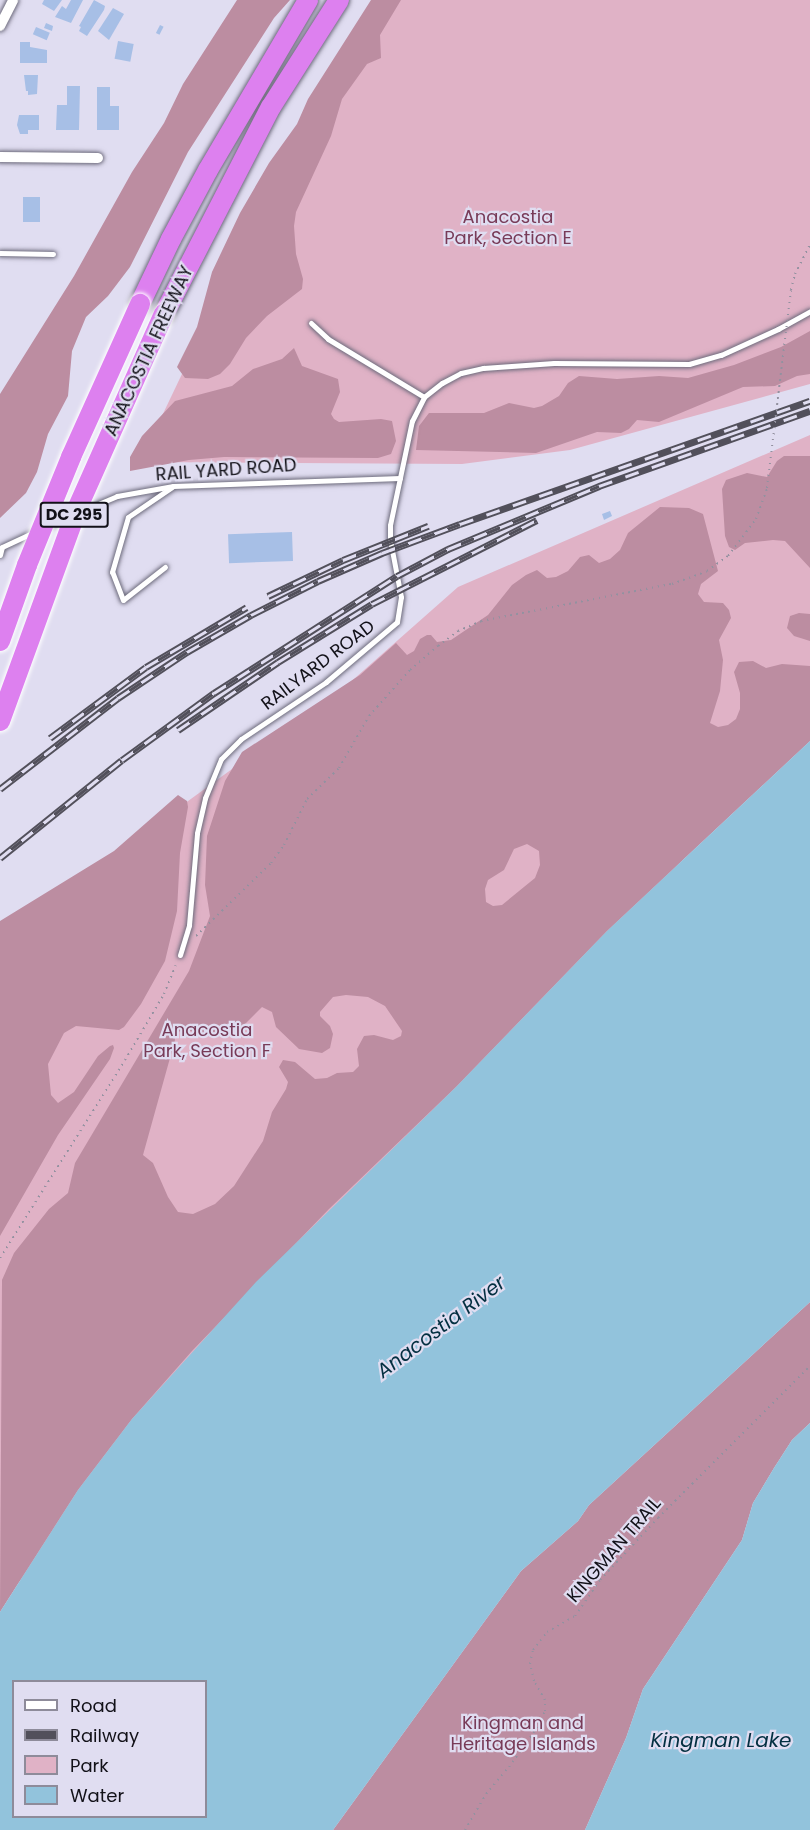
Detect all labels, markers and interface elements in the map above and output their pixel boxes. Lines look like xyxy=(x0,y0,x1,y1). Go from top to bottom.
park label: Anacostia Park, Section E xyxy=(444,207,572,250)
street label: ANACOSTIA FREEWAY xyxy=(100,262,198,440)
street label: RAIL YARD ROAD xyxy=(155,454,297,486)
road number: DC 295 xyxy=(40,502,109,528)
street label: RAILYARD ROAD xyxy=(257,615,379,715)
park label: Anacostia Park, Section F xyxy=(143,1020,271,1062)
water label: Anacostia River xyxy=(372,1271,510,1383)
street label: KINGMAN TRAIL xyxy=(563,1493,665,1607)
legend xyxy=(12,1680,207,1818)
text: Road xyxy=(70,1693,117,1718)
park label: Kingman and Heritage Islands xyxy=(450,1713,596,1756)
text: Railway xyxy=(70,1723,139,1748)
water label: Kingman Lake xyxy=(651,1728,791,1752)
text: Park xyxy=(70,1753,109,1778)
text: Water xyxy=(70,1783,124,1808)

